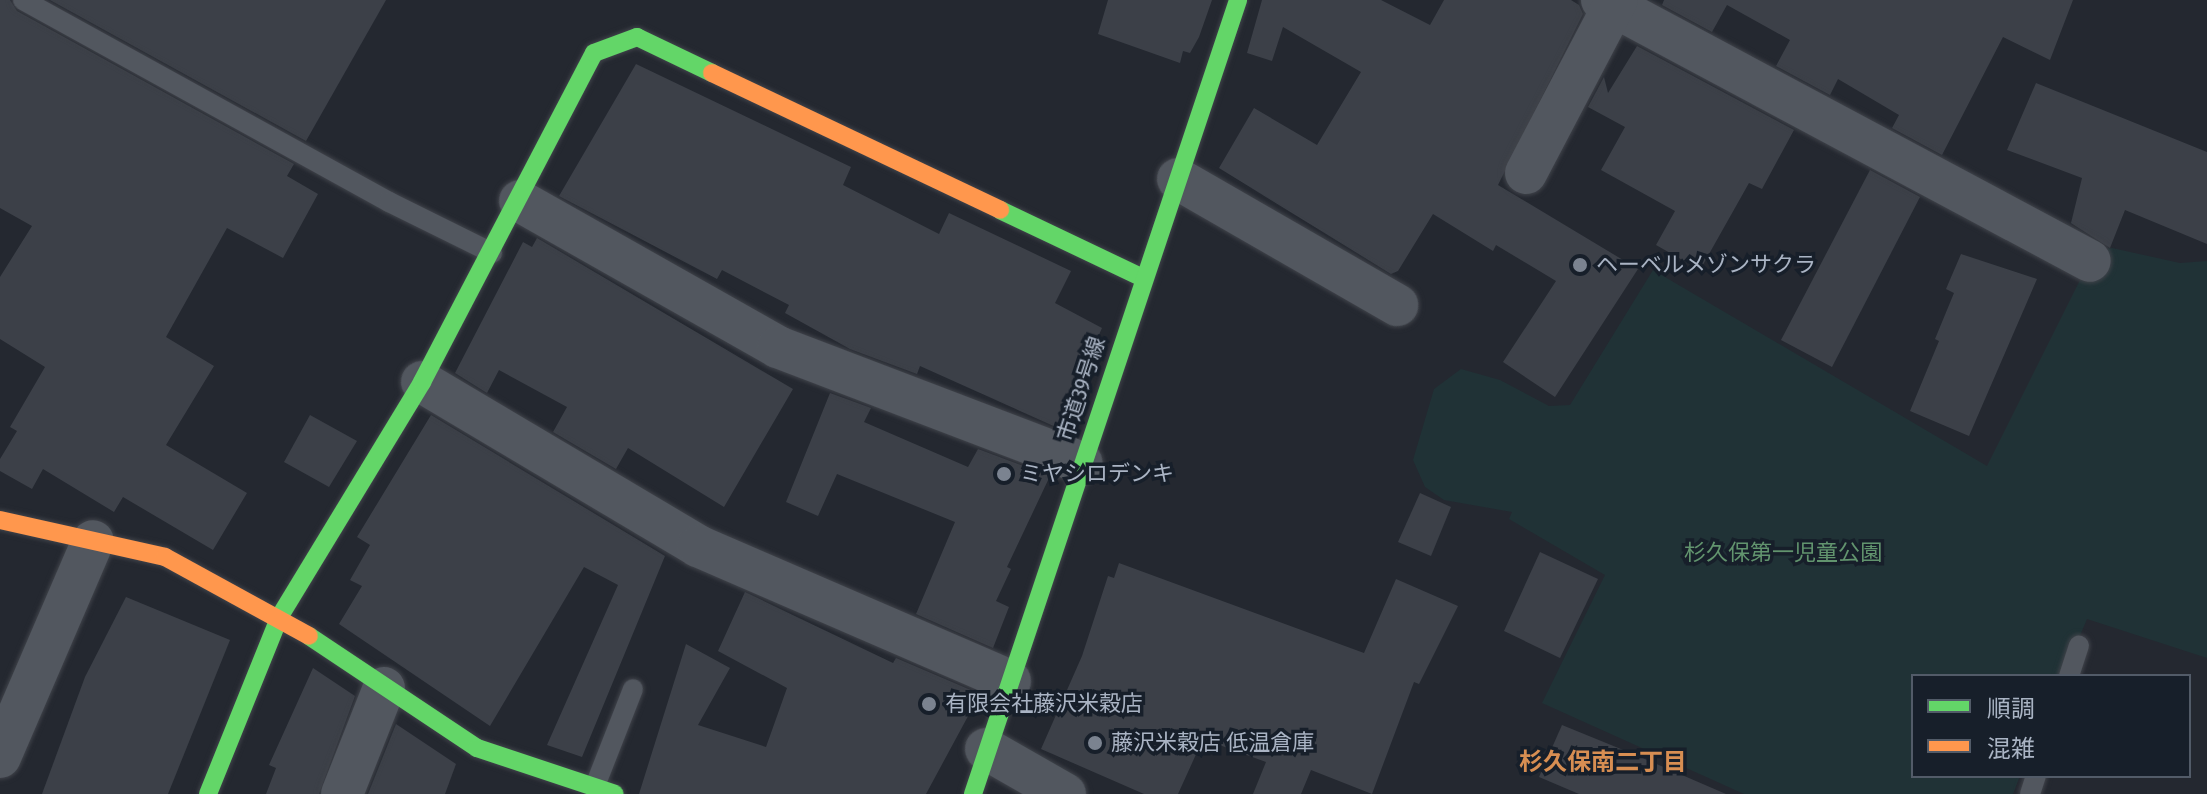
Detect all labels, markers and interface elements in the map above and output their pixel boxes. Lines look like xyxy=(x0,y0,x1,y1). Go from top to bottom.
place label: ヘーベルメゾンサクラ xyxy=(1596,252,1816,278)
marker: ヘーベルメゾンサクラ xyxy=(1571,256,1589,274)
street label: 市道39号線 xyxy=(1052,333,1110,445)
place label: ミヤシロデンキ xyxy=(1020,461,1174,487)
marker: ミヤシロデンキ xyxy=(995,465,1013,483)
park label: 杉久保第一児童公園 xyxy=(1684,540,1882,566)
legend xyxy=(1911,674,2191,778)
place label: 有限会社藤沢米穀店 xyxy=(945,691,1143,717)
marker: 有限会社藤沢米穀店 xyxy=(920,695,938,713)
text: 順調 xyxy=(1987,695,2035,723)
place label: 藤沢米穀店 低温倉庫 xyxy=(1111,730,1314,756)
marker: 藤沢米穀店 低温倉庫 xyxy=(1086,734,1104,752)
text: 混雑 xyxy=(1987,735,2035,763)
district label: 杉久保南二丁目 xyxy=(1519,749,1687,777)

